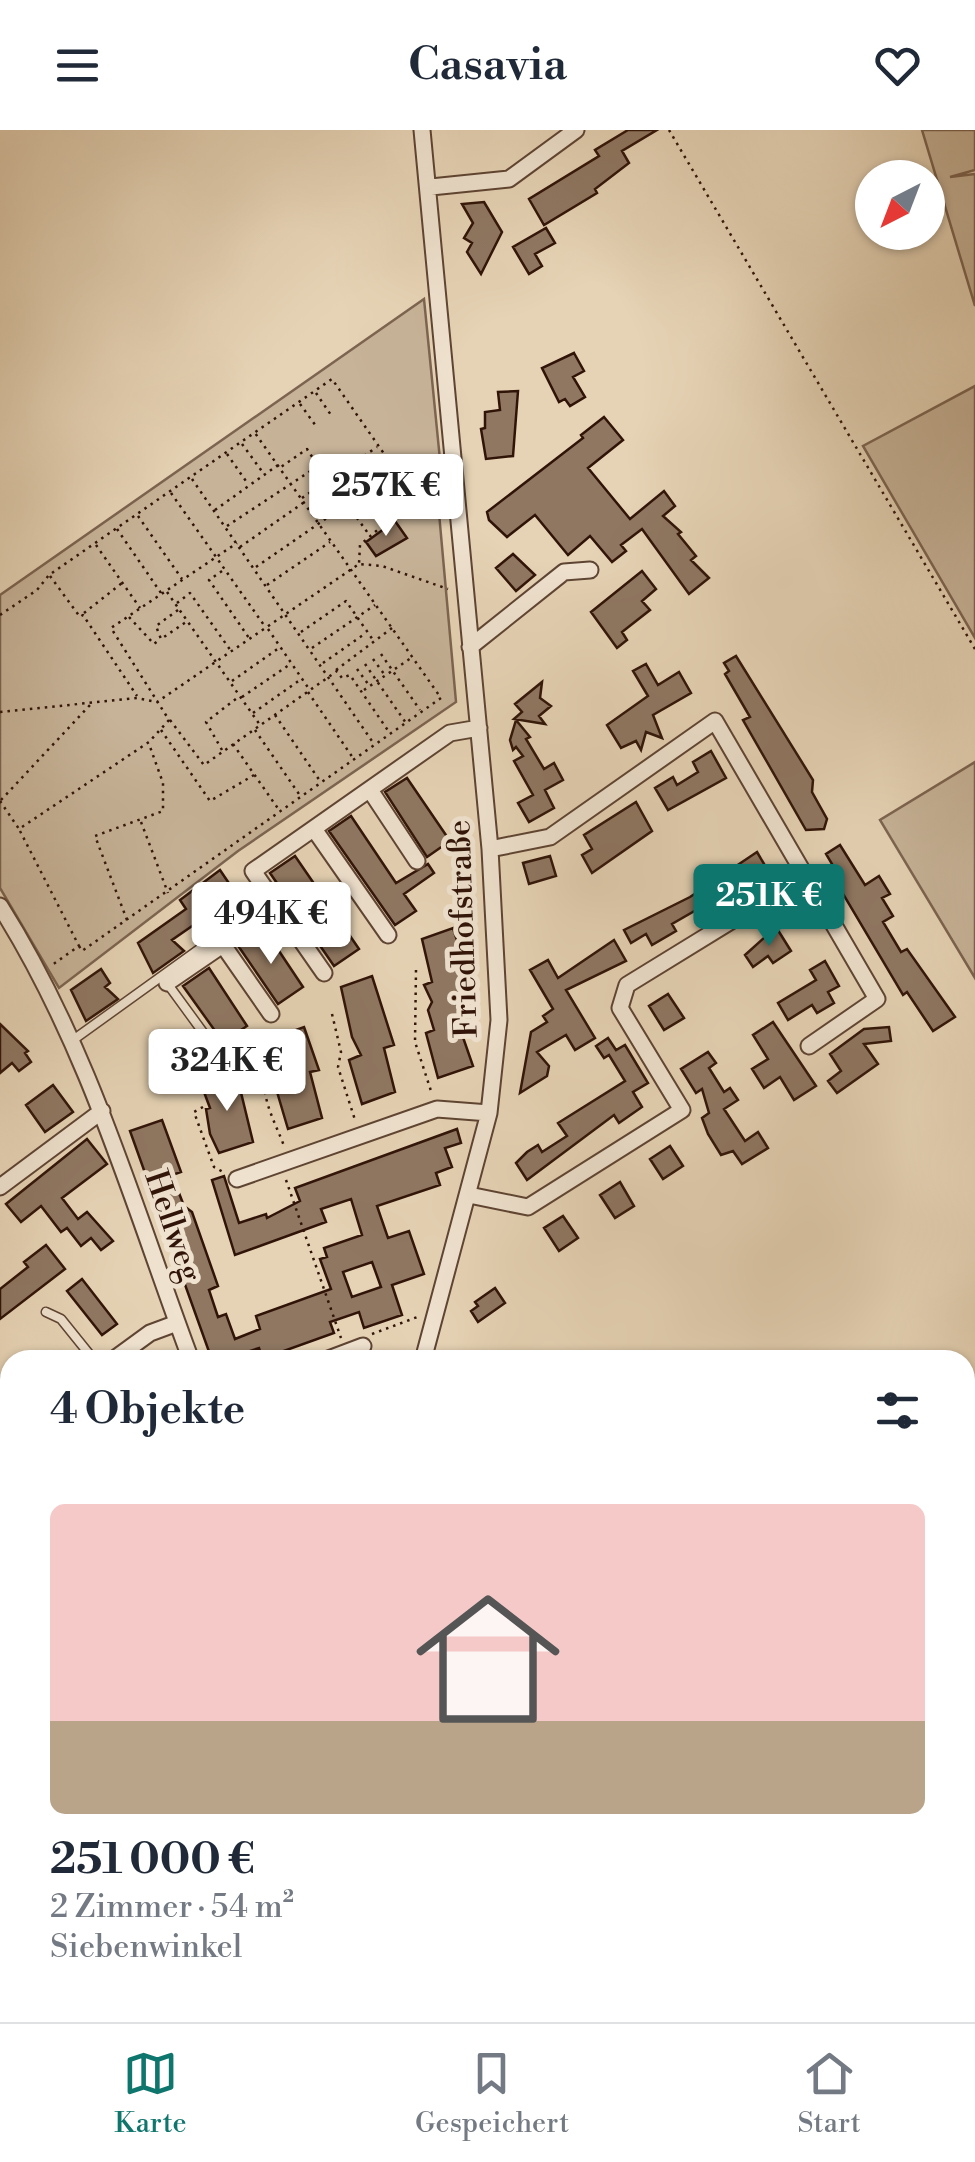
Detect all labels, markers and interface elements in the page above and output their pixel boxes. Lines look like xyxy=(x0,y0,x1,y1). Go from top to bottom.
text: Casavia xyxy=(408,37,567,94)
icon: menu xyxy=(50,38,105,93)
icon: heart xyxy=(870,38,925,93)
north arrow xyxy=(855,160,945,250)
map controls xyxy=(855,160,945,250)
pin: 257K € xyxy=(305,454,467,539)
text: 257K € xyxy=(331,466,441,506)
street label: Friedhofstraße xyxy=(439,819,487,1039)
pin: 251K € xyxy=(688,864,850,949)
text: 251K € xyxy=(715,876,823,916)
pin: 494K € xyxy=(190,882,352,967)
text: 494K € xyxy=(214,894,328,934)
pin: 324K € xyxy=(146,1029,308,1114)
text: 324K € xyxy=(171,1041,283,1081)
street label: Hellweg xyxy=(135,1165,211,1287)
icon: filters xyxy=(870,1383,925,1438)
text: 4 Objekte xyxy=(50,1384,245,1437)
icon: home xyxy=(398,1569,578,1749)
text: 251 000 € xyxy=(50,1834,255,1887)
text: 2 Zimmer · 54 m² xyxy=(50,1887,294,1927)
text: Siebenwinkel xyxy=(50,1927,242,1967)
tab: Karte xyxy=(114,2046,187,2141)
tab: Gespeichert xyxy=(415,2046,569,2141)
tab: Start xyxy=(797,2046,861,2141)

